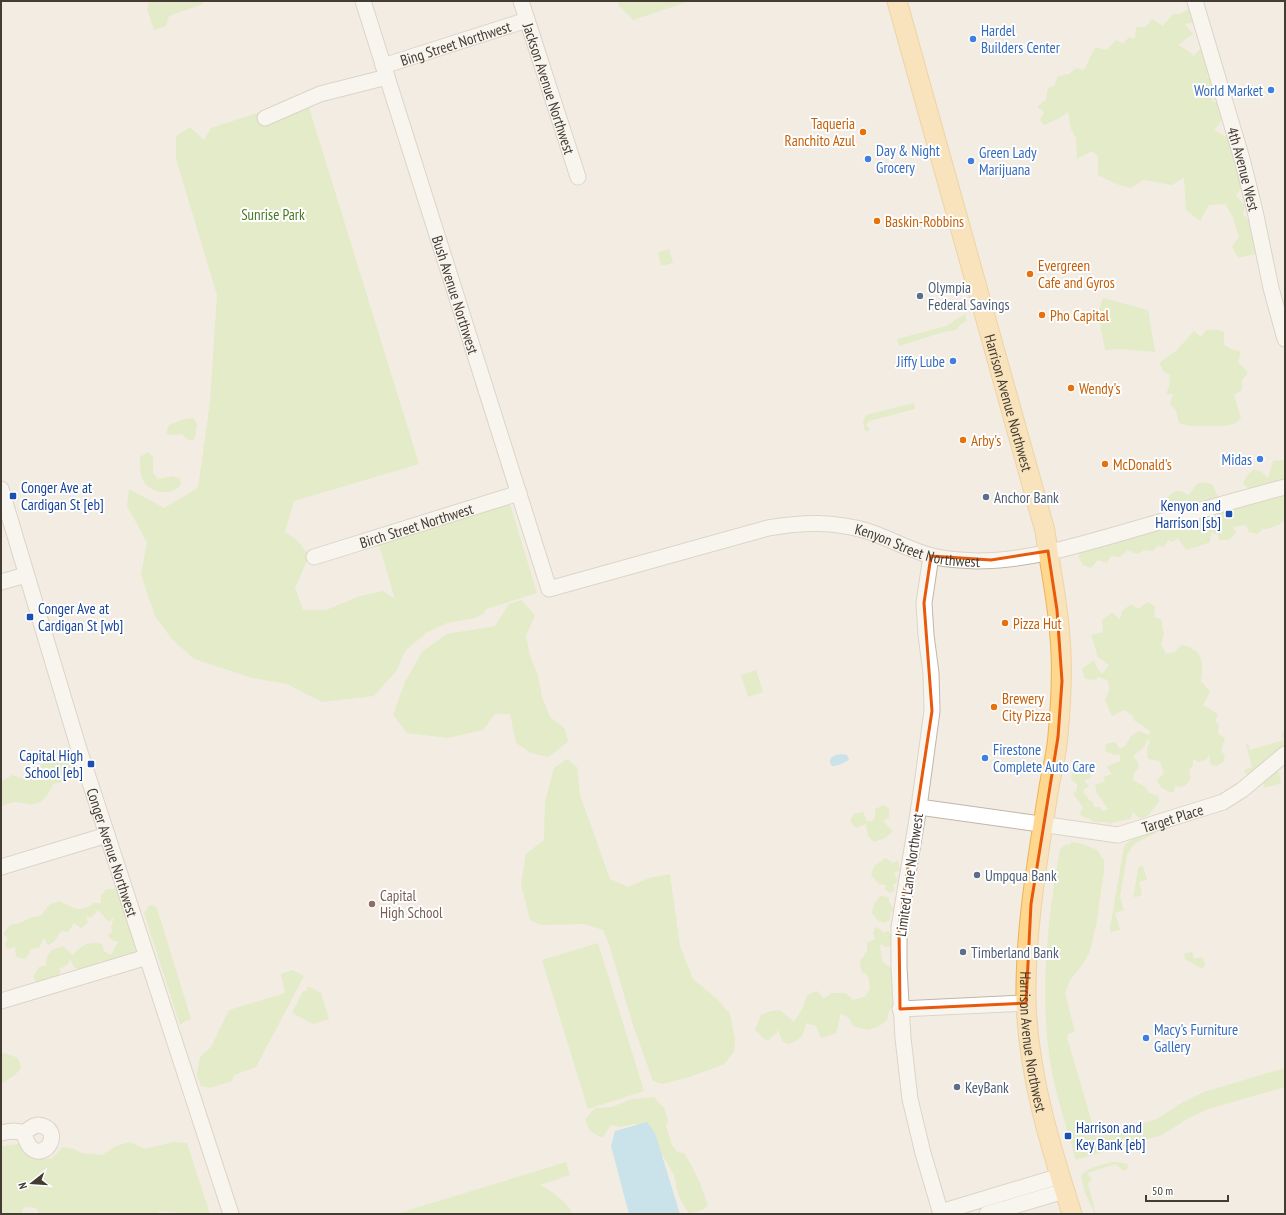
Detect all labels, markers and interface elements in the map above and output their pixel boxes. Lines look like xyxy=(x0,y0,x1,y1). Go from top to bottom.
street label: Bing Street Northwest xyxy=(398,16,513,69)
street label: Jackson Avenue Northwest xyxy=(519,20,579,157)
place label: Hardel Builders Center xyxy=(981,21,1061,57)
marker: Hardel Builders Center xyxy=(968,34,978,44)
place label: World Market xyxy=(1194,81,1263,100)
marker: World Market xyxy=(1266,85,1276,95)
place label: Taqueria Ranchito Azul xyxy=(784,114,855,150)
street label: 4th Avenue West xyxy=(1224,125,1264,213)
marker: Taqueria Ranchito Azul xyxy=(858,127,868,137)
place label: Day & Night Grocery xyxy=(876,141,940,177)
place label: Green Lady Marijuana xyxy=(979,143,1037,179)
marker: Day & Night Grocery xyxy=(863,154,873,164)
marker: Green Lady Marijuana xyxy=(966,156,976,166)
park label: Sunrise Park xyxy=(241,205,305,224)
place label: Baskin-Robbins xyxy=(885,212,964,231)
marker: Baskin-Robbins xyxy=(872,216,882,226)
street label: Bush Avenue Northwest xyxy=(428,233,484,356)
place label: Evergreen Cafe and Gyros xyxy=(1038,256,1115,292)
marker: Evergreen Cafe and Gyros xyxy=(1025,269,1035,279)
place label: Olympia Federal Savings xyxy=(928,278,1010,314)
marker: Olympia Federal Savings xyxy=(915,291,925,301)
place label: Pho Capital xyxy=(1050,306,1110,325)
marker: Pho Capital xyxy=(1037,310,1047,320)
street label: Harrison Avenue Northwest xyxy=(981,332,1037,473)
place label: Jiffy Lube xyxy=(896,352,945,371)
marker: Jiffy Lube xyxy=(948,356,958,366)
place label: Wendy's xyxy=(1079,379,1120,398)
marker: Wendy's xyxy=(1066,383,1076,393)
place label: Arby's xyxy=(971,431,1001,450)
marker: Arby's xyxy=(958,435,968,445)
place label: Midas xyxy=(1222,450,1252,469)
marker: Midas xyxy=(1255,454,1265,464)
place label: McDonald's xyxy=(1113,455,1172,474)
marker: McDonald's xyxy=(1100,459,1110,469)
place label: Conger Ave at Cardigan St [eb] xyxy=(21,478,104,514)
place label: Anchor Bank xyxy=(994,488,1059,507)
marker: Conger Ave at Cardigan St [eb] xyxy=(8,491,18,501)
marker: Anchor Bank xyxy=(981,492,991,502)
place label: Kenyon and Harrison [sb] xyxy=(1155,496,1221,532)
street label: Birch Street Northwest xyxy=(357,498,475,552)
marker: Kenyon and Harrison [sb] xyxy=(1224,509,1234,519)
street label: Kenyon Street Northwest xyxy=(853,519,980,571)
place label: Conger Ave at Cardigan St [wb] xyxy=(38,599,123,635)
marker: Conger Ave at Cardigan St [wb] xyxy=(25,612,35,622)
place label: Pizza Hut xyxy=(1013,614,1062,633)
marker: Pizza Hut xyxy=(1000,618,1010,628)
place label: Brewery City Pizza xyxy=(1002,689,1051,725)
marker: Brewery City Pizza xyxy=(989,702,999,712)
place label: Firestone Complete Auto Care xyxy=(993,740,1095,776)
place label: Capital High School [eb] xyxy=(19,746,83,782)
marker: Firestone Complete Auto Care xyxy=(980,753,990,763)
marker: Capital High School [eb] xyxy=(86,759,96,769)
street label: Conger Avenue Northwest xyxy=(83,785,143,919)
street label: Target Place xyxy=(1139,799,1205,836)
street label: Limited Lane Northwest xyxy=(891,812,927,938)
place label: Umpqua Bank xyxy=(985,866,1057,885)
marker: Umpqua Bank xyxy=(972,870,982,880)
place label: Capital High School xyxy=(380,886,443,922)
marker: Capital High School xyxy=(367,899,377,909)
place label: Timberland Bank xyxy=(971,943,1059,962)
marker: Timberland Bank xyxy=(958,947,968,957)
street label: Harrison Avenue Northwest xyxy=(1016,971,1051,1114)
place label: Macy's Furniture Gallery xyxy=(1154,1020,1238,1056)
marker: Macy's Furniture Gallery xyxy=(1141,1033,1151,1043)
place label: KeyBank xyxy=(965,1078,1009,1097)
marker: KeyBank xyxy=(952,1082,962,1092)
place label: Harrison and Key Bank [eb] xyxy=(1076,1118,1146,1154)
marker: Harrison and Key Bank [eb] xyxy=(1063,1131,1073,1141)
north arrow xyxy=(12,1163,52,1203)
scale bar xyxy=(1146,1177,1228,1203)
text: N xyxy=(15,1181,30,1191)
text: 50 m xyxy=(1152,1183,1173,1198)

